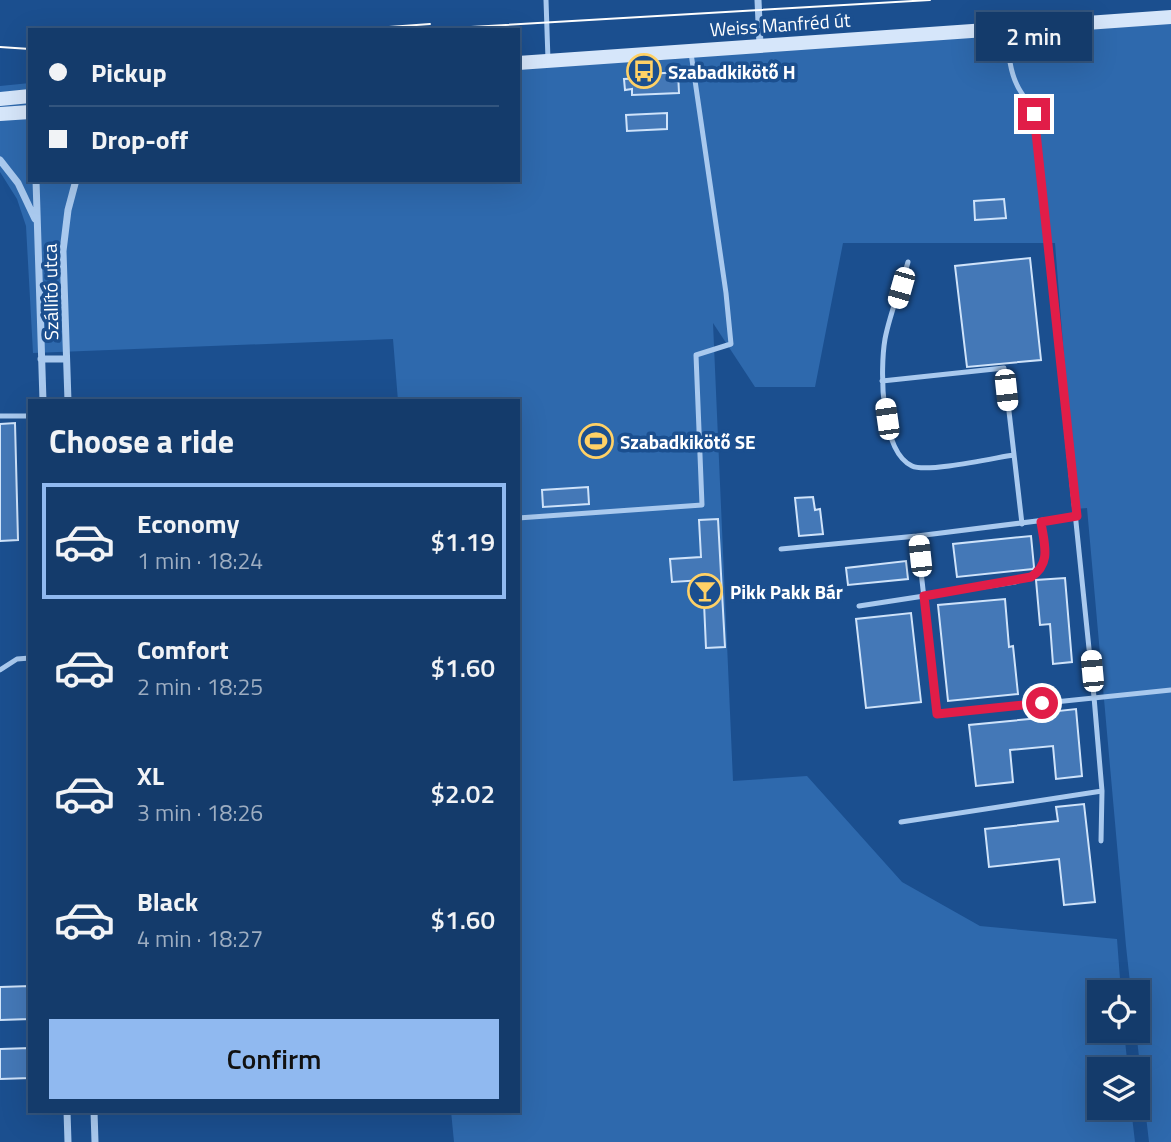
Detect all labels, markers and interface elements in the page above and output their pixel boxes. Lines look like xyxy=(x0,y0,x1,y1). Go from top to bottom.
street label: Weiss Manfréd út xyxy=(709,5,852,43)
callout: 2 min xyxy=(976,12,1092,61)
text: 2 min xyxy=(1006,19,1062,54)
bus stop icon: Szabadkikötő H xyxy=(625,52,663,90)
text: Pickup xyxy=(91,53,167,92)
place label: Szabadkikötő H xyxy=(668,57,796,86)
route end xyxy=(1018,98,1050,130)
text: Drop-off xyxy=(91,120,188,159)
street label: Szállító utca xyxy=(35,243,65,341)
car xyxy=(886,265,917,311)
car xyxy=(994,368,1019,412)
car xyxy=(874,397,901,441)
text: Choose a ride xyxy=(49,417,234,465)
sports icon: Szabadkikötő SE xyxy=(577,422,615,460)
place label: Szabadkikötő SE xyxy=(620,427,756,456)
text: Economy xyxy=(137,504,239,543)
icon: car xyxy=(53,510,116,573)
text: $1.19 xyxy=(431,522,495,561)
car xyxy=(908,534,933,578)
text: 1 min · 18:24 xyxy=(137,543,263,578)
bar icon: Pikk Pakk Bár xyxy=(686,572,724,610)
place label: Pikk Pakk Bár xyxy=(730,577,843,606)
text: Comfort xyxy=(137,630,229,669)
icon: car xyxy=(53,636,116,699)
text: $1.60 xyxy=(431,648,495,687)
car xyxy=(1080,649,1105,693)
text: 2 min · 18:25 xyxy=(137,669,263,704)
route start xyxy=(1026,687,1058,719)
text: XL xyxy=(137,756,164,795)
icon: car xyxy=(53,762,116,825)
text: $2.02 xyxy=(431,774,495,813)
text: 3 min · 18:26 xyxy=(137,795,263,830)
text: Black xyxy=(137,882,198,921)
icon: car xyxy=(53,888,116,951)
text: $1.60 xyxy=(431,900,495,939)
text: 4 min · 18:27 xyxy=(137,921,263,956)
map controls xyxy=(1087,980,1150,1120)
button: locate xyxy=(1087,980,1150,1043)
button: Confirm xyxy=(49,1019,499,1099)
button: layers xyxy=(1087,1057,1150,1120)

